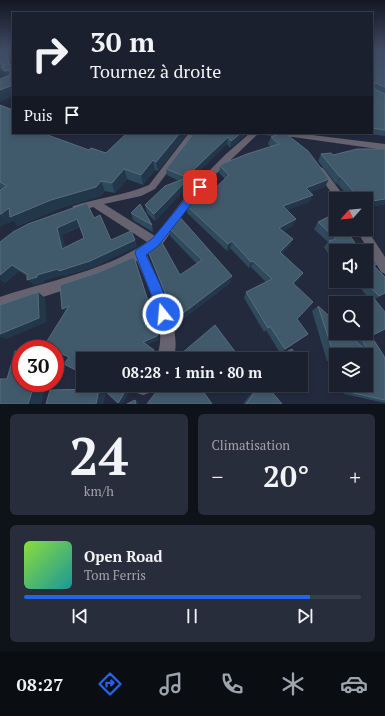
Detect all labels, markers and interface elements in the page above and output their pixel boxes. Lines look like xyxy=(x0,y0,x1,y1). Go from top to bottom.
text: 30 m xyxy=(90,23,155,60)
icon: right xyxy=(24,28,76,80)
text: Tournez à droite xyxy=(90,59,221,83)
icon: arrive xyxy=(61,104,83,126)
text: Puis xyxy=(24,105,53,125)
pin xyxy=(183,170,217,204)
icon: arrive xyxy=(189,176,211,198)
north arrow xyxy=(329,192,373,236)
map controls xyxy=(329,192,373,392)
button: sound xyxy=(329,244,373,288)
position arrow xyxy=(142,293,184,335)
button: search xyxy=(329,296,373,340)
speed limit sign: 30 xyxy=(12,340,64,392)
button: layers xyxy=(329,348,373,392)
text: 08:28 · 1 min · 80 m xyxy=(122,362,262,382)
text: 24 xyxy=(69,421,128,490)
text: Climatisation xyxy=(212,436,290,454)
text: 20° xyxy=(263,456,309,496)
text: − xyxy=(212,462,223,491)
text: + xyxy=(349,462,361,491)
text: km/h xyxy=(84,482,114,500)
text: Open Road xyxy=(84,546,163,566)
text: Tom Ferris xyxy=(84,566,146,584)
icon: previous xyxy=(69,605,91,627)
icon: pause xyxy=(181,605,203,627)
icon: next xyxy=(294,605,316,627)
icon: directions xyxy=(96,670,124,698)
icon: music xyxy=(157,670,185,698)
icon: phone xyxy=(218,670,246,698)
icon: climate xyxy=(279,670,307,698)
icon: car xyxy=(340,670,368,698)
text: 08:27 xyxy=(17,672,63,696)

